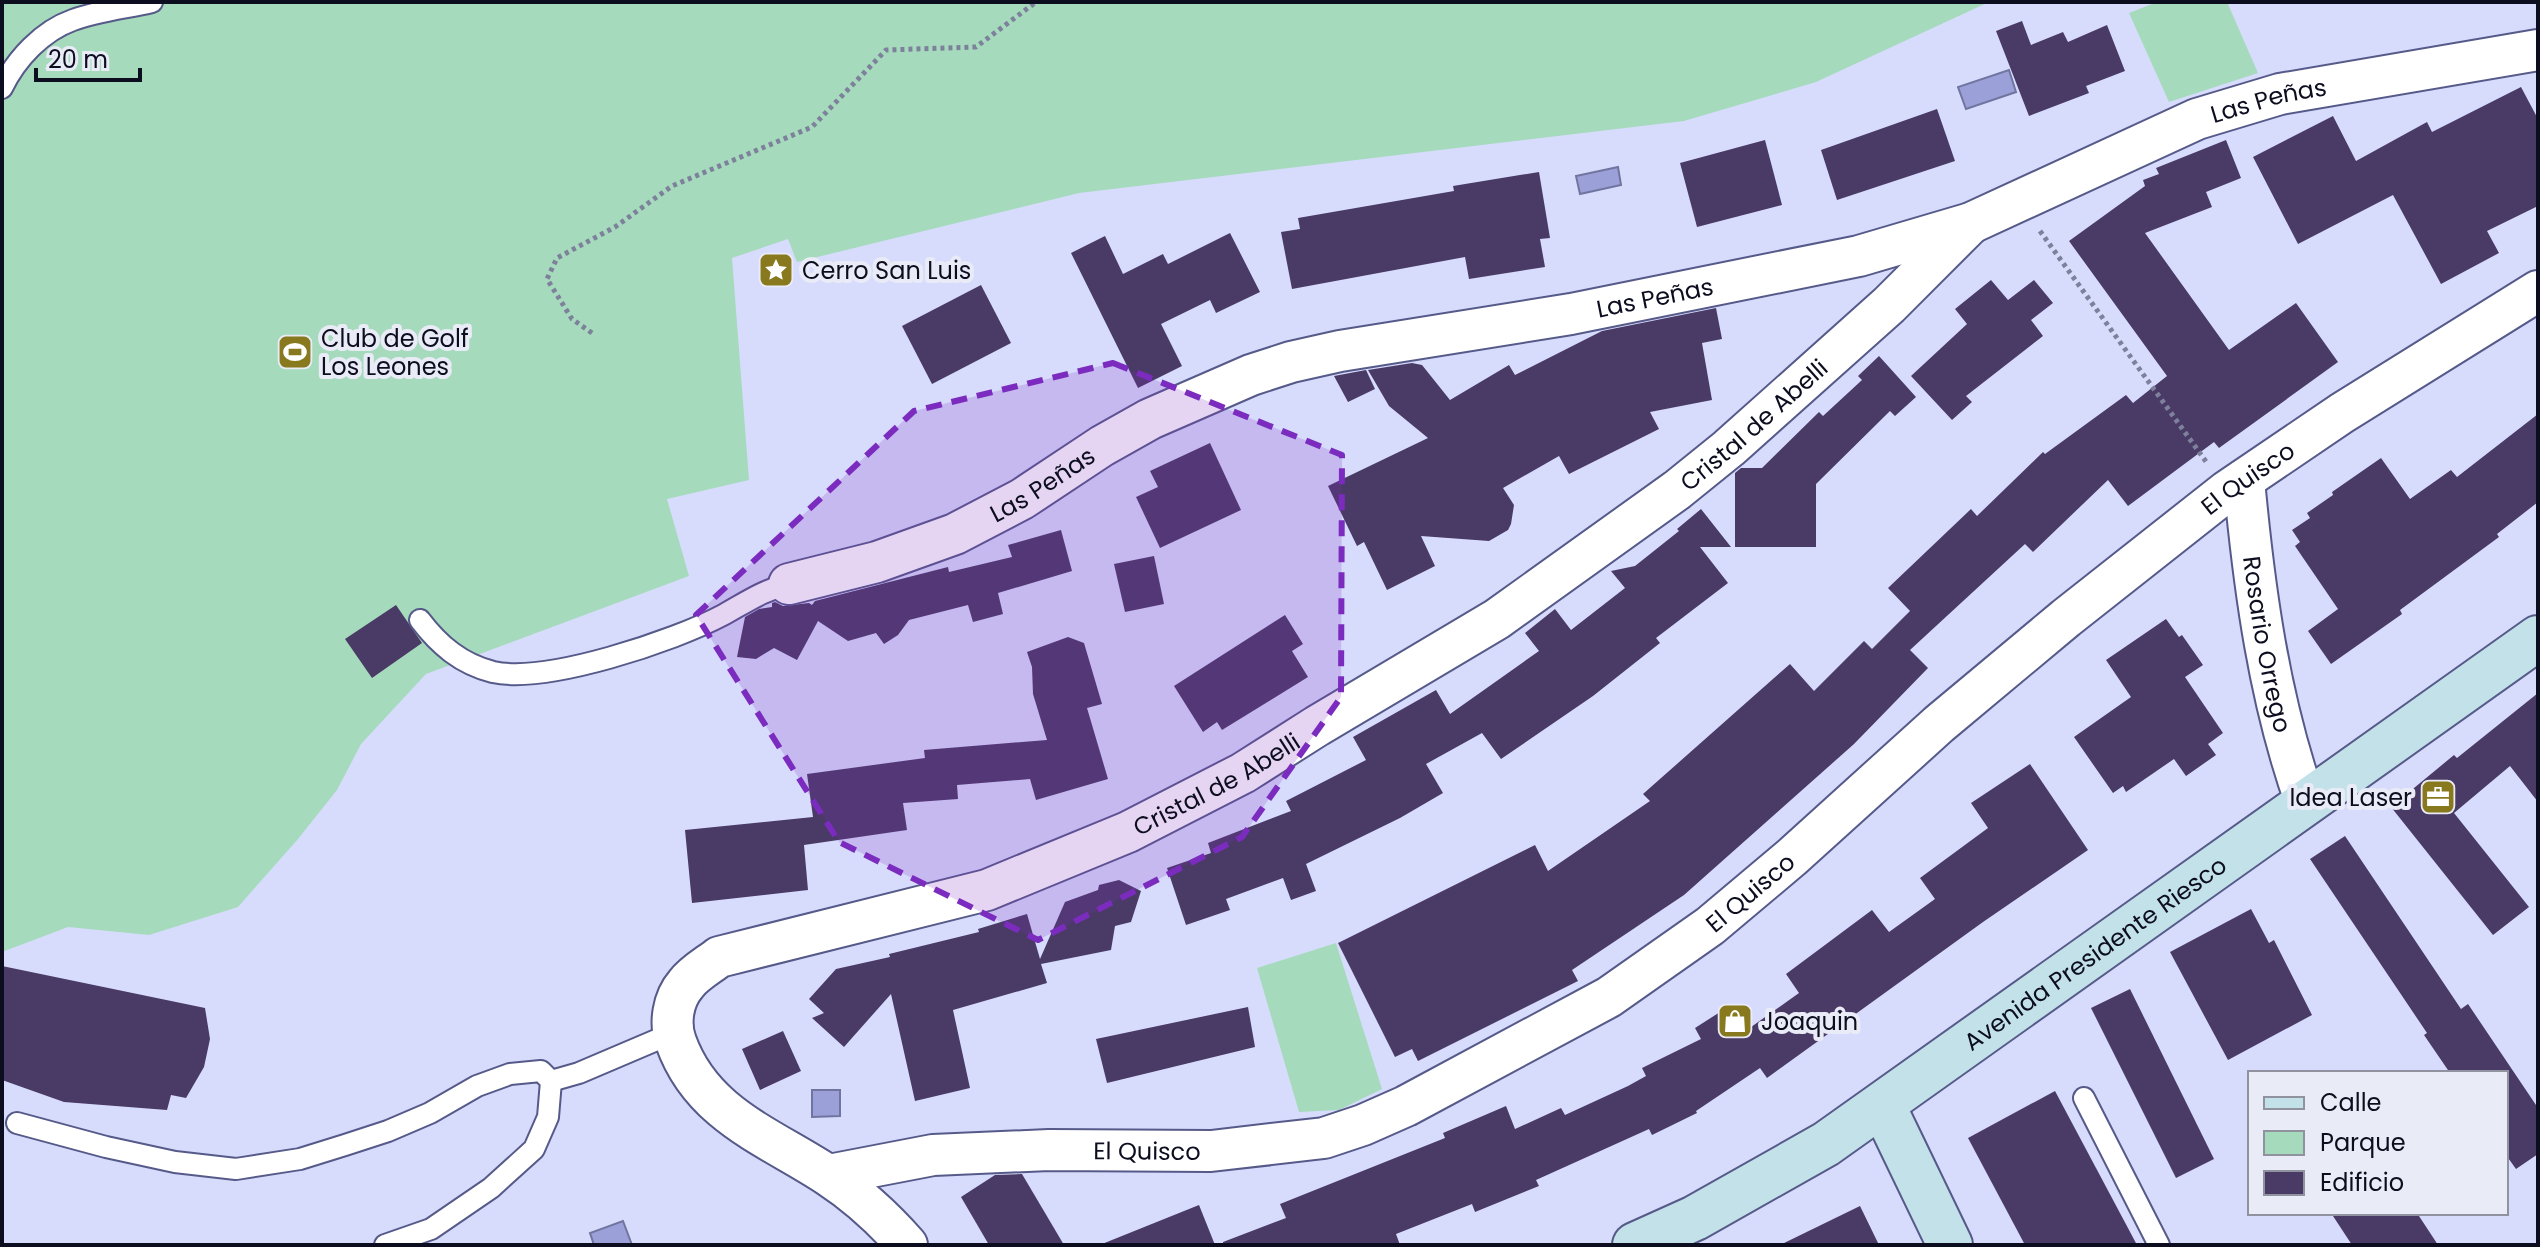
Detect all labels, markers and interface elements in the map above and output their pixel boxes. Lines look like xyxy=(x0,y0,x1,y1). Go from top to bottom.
scale bar xyxy=(36,32,140,82)
text: 20 m xyxy=(48,43,108,76)
street label: Las Peñas xyxy=(2206,70,2329,131)
place icon: Cerro San Luis xyxy=(757,251,795,289)
place label: Cerro San Luis xyxy=(802,254,971,287)
street label: Las Peñas xyxy=(1593,269,1716,325)
place label: Club de Golf Los Leones xyxy=(321,322,469,383)
sports icon: Club de Golf Los Leones xyxy=(276,333,314,371)
street label: Cristal de Abelli xyxy=(1673,351,1834,498)
street label: El Quisco xyxy=(2194,434,2301,522)
street label: Las Peñas xyxy=(984,439,1101,530)
street label: Rosario Orrego xyxy=(2236,554,2300,736)
street label: Cristal de Abelli xyxy=(1127,725,1306,843)
office icon: Idea Laser xyxy=(2419,778,2457,816)
place label: Idea Laser xyxy=(2289,781,2412,814)
street label: El Quisco xyxy=(1698,845,1802,940)
street label: Avenida Presidente Riesco xyxy=(1957,848,2233,1058)
shop icon: Joaquin xyxy=(1716,1002,1754,1040)
place label: Joaquin xyxy=(1761,1005,1858,1038)
legend xyxy=(2248,1071,2508,1215)
text: Calle xyxy=(2320,1086,2381,1119)
text: Parque xyxy=(2320,1126,2406,1159)
street label: El Quisco xyxy=(1093,1134,1201,1167)
text: Edificio xyxy=(2320,1166,2404,1199)

